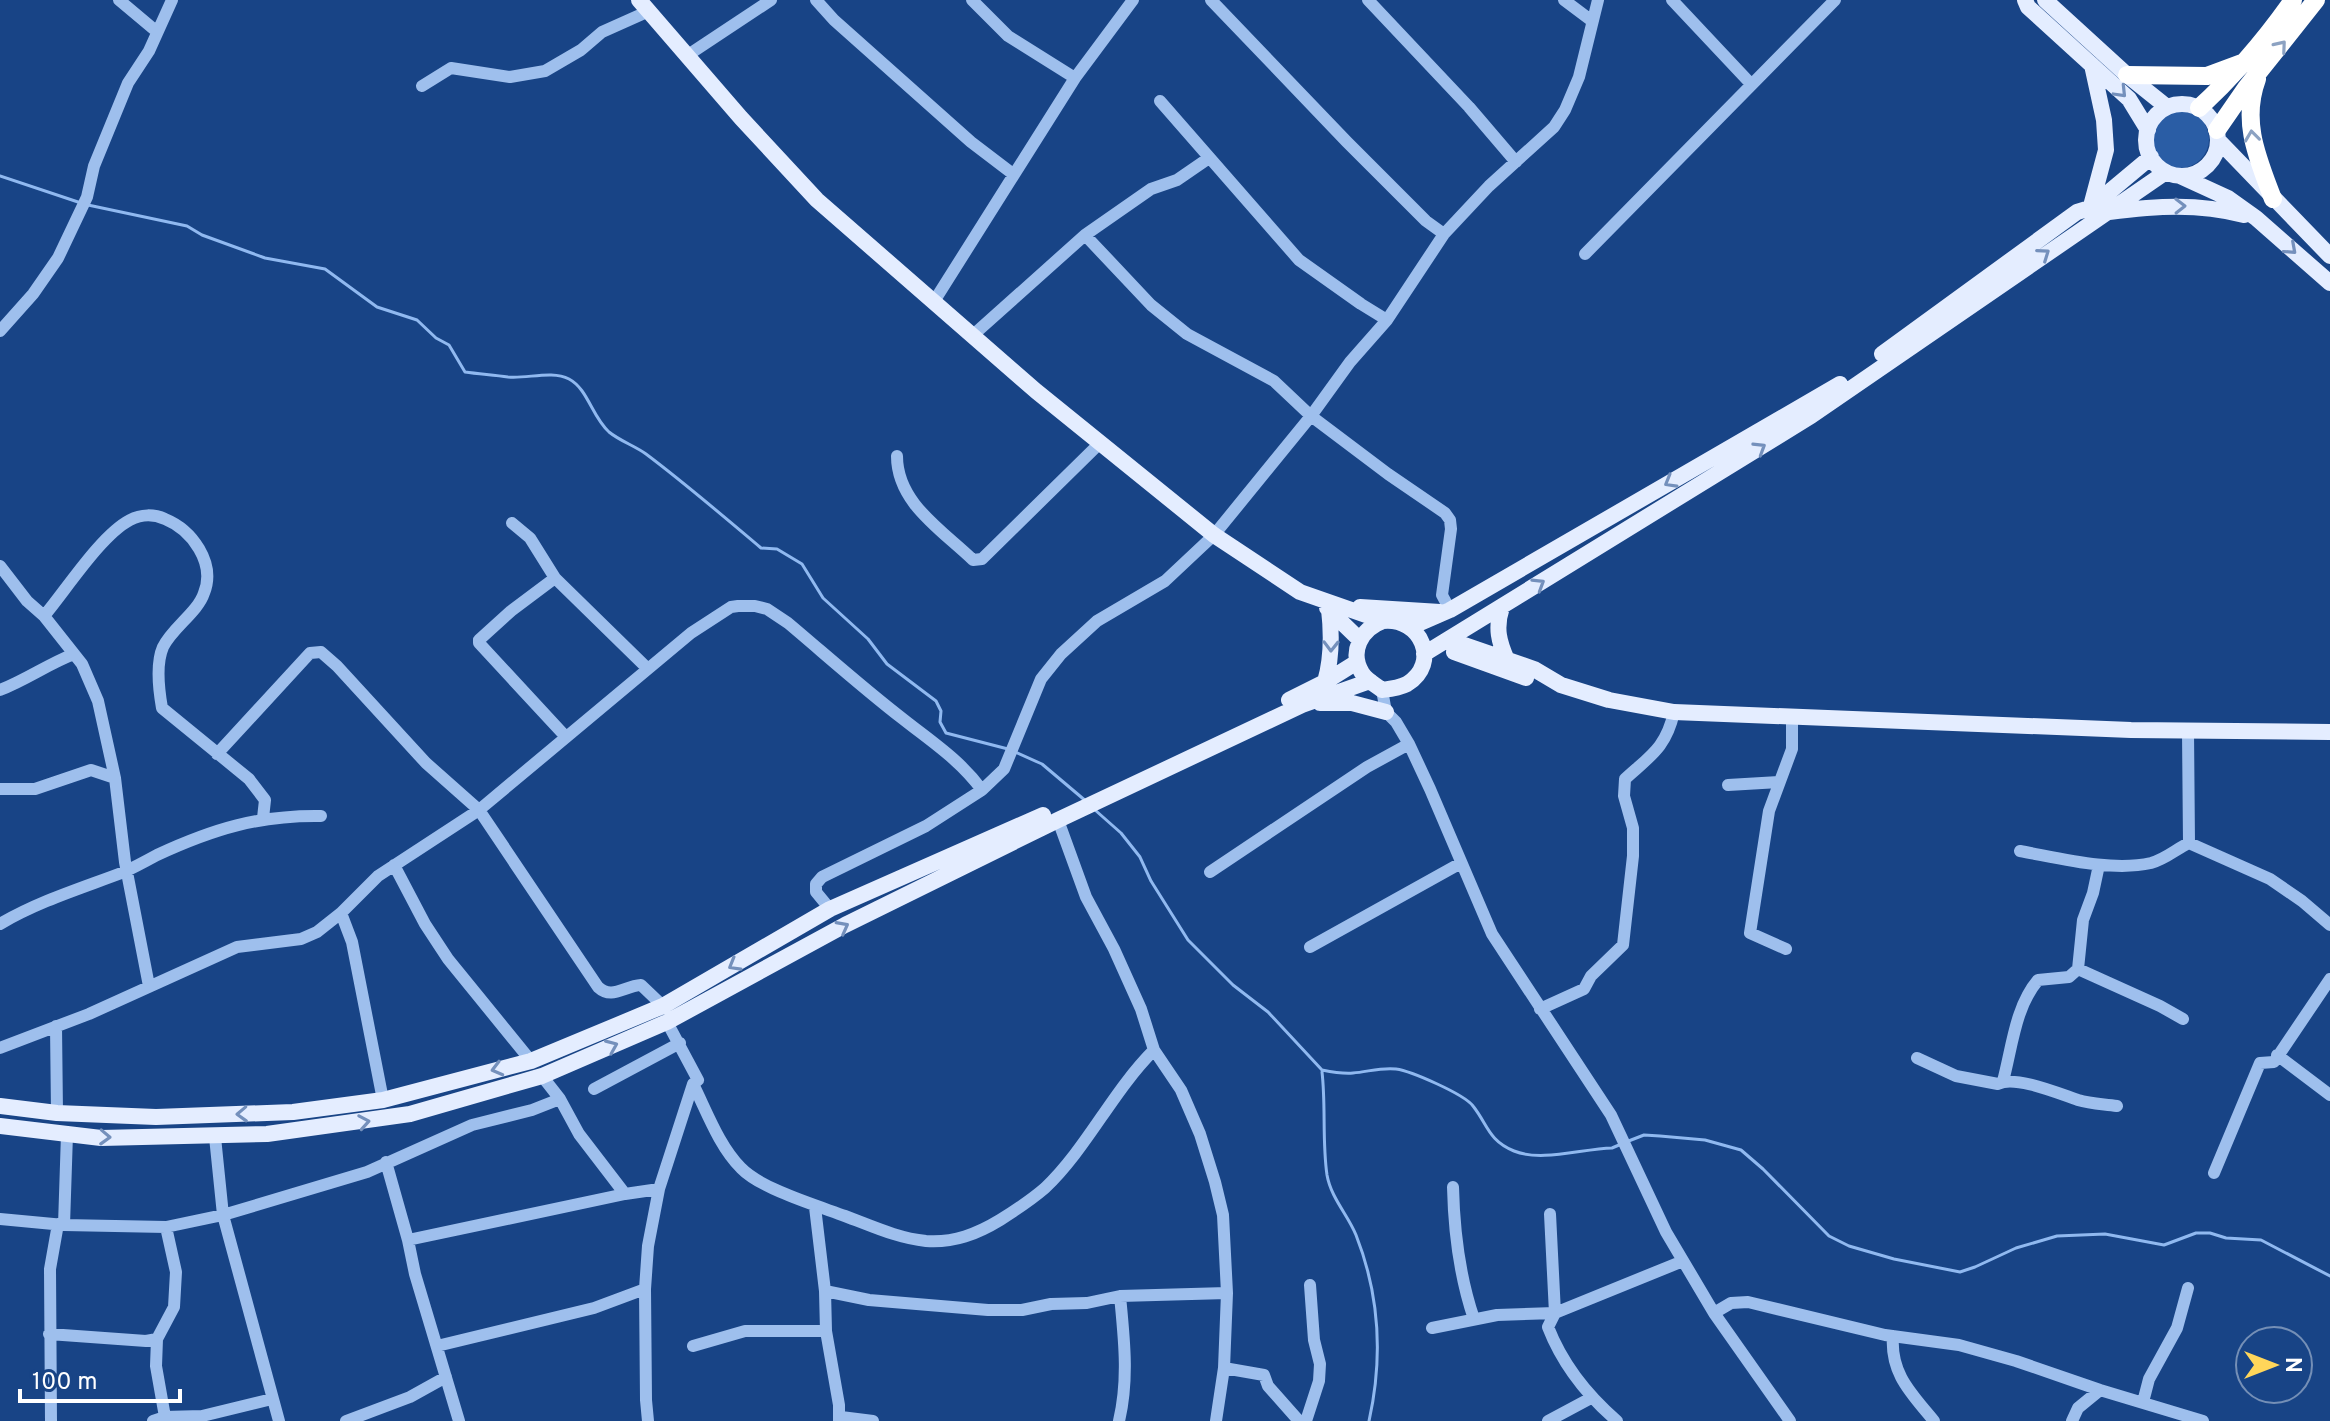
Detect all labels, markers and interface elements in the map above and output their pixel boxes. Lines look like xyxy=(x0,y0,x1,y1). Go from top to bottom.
one-way arrow xyxy=(2271,41,2286,55)
one-way arrow xyxy=(2112,83,2126,97)
one-way arrow xyxy=(2244,129,2261,143)
one-way arrow xyxy=(2174,197,2187,214)
one-way arrow xyxy=(2281,239,2296,254)
one-way arrow xyxy=(2036,249,2050,264)
one-way arrow xyxy=(1751,442,1766,457)
one-way arrow xyxy=(1664,472,1679,488)
one-way arrow xyxy=(1530,579,1545,594)
one-way arrow xyxy=(1322,640,1340,653)
one-way arrow xyxy=(835,921,849,936)
one-way arrow xyxy=(728,955,743,971)
one-way arrow xyxy=(604,1039,618,1055)
one-way arrow xyxy=(491,1060,505,1077)
one-way arrow xyxy=(235,1106,248,1123)
one-way arrow xyxy=(358,1114,371,1131)
one-way arrow xyxy=(99,1129,112,1146)
north arrow xyxy=(2234,1325,2314,1405)
scale bar xyxy=(20,1353,180,1403)
text: N xyxy=(2278,1357,2305,1373)
text: 100 m xyxy=(32,1368,98,1398)

